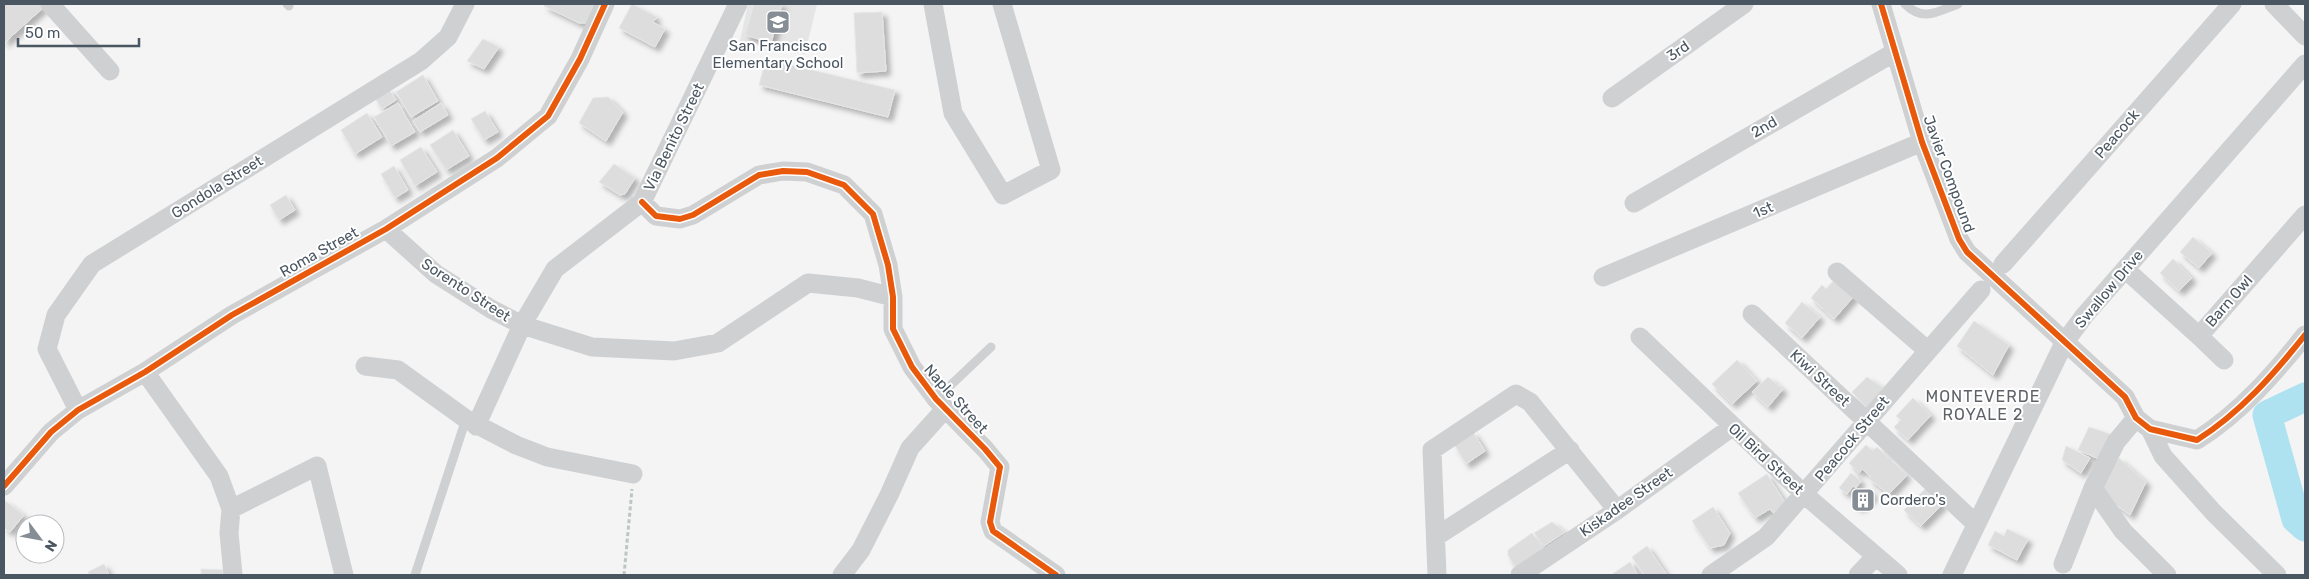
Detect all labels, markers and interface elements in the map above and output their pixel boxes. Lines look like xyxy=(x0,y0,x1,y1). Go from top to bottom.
school or university icon: San Francisco Elementary School xyxy=(765,9,791,35)
scale bar xyxy=(18,15,139,47)
text: 50 m xyxy=(25,24,60,42)
place label: San Francisco Elementary School xyxy=(713,37,843,72)
street label: 3rd xyxy=(1663,37,1693,65)
street label: Via Benito Street xyxy=(640,80,708,194)
street label: Peacock xyxy=(2091,106,2143,162)
street label: 2nd xyxy=(1748,112,1780,142)
street label: Javier Compound xyxy=(1919,113,1979,235)
street label: Gondola Street xyxy=(168,152,266,222)
street label: 1st xyxy=(1750,198,1776,222)
street label: Roma Street xyxy=(277,223,362,281)
street label: Swallow Drive xyxy=(2071,246,2147,332)
street label: Sorento Street xyxy=(418,255,514,326)
street label: Barn Owl xyxy=(2202,271,2256,331)
street label: Kiwi Street xyxy=(1786,346,1854,410)
street label: Naple Street xyxy=(920,361,992,437)
district label: MONTEVERDE ROYALE 2 xyxy=(1926,387,2040,424)
street label: Peacock Street xyxy=(1811,393,1893,485)
street label: Oil Bird Street xyxy=(1725,420,1807,498)
street label: Kiskadee Street xyxy=(1576,463,1676,541)
building icon: Cordero's xyxy=(1850,487,1876,513)
place label: Cordero's xyxy=(1880,491,1946,509)
north arrow xyxy=(15,514,65,564)
text: N xyxy=(41,537,60,554)

